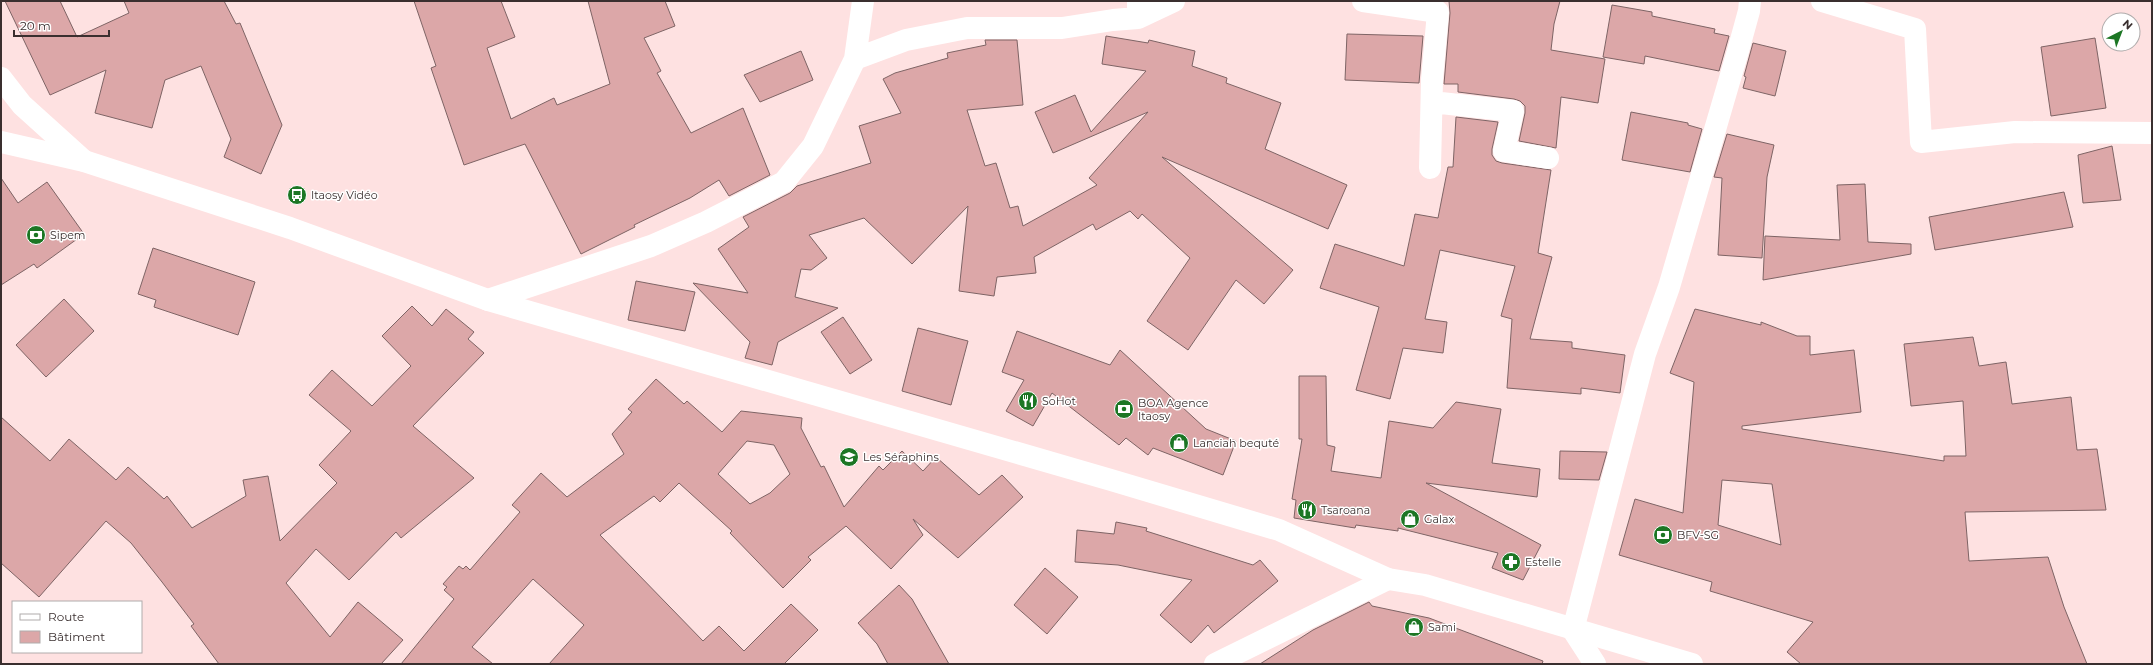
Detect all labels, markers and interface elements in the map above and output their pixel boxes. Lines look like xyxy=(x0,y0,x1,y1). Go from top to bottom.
scale bar xyxy=(14,12,109,38)
north arrow xyxy=(2101,12,2141,52)
text: N xyxy=(2120,16,2136,33)
text: 20 m xyxy=(20,18,51,33)
bus stop icon: Itaosy Vidéo xyxy=(286,184,308,206)
place label: Itaosy Vidéo xyxy=(311,188,378,202)
bank icon: Sipem xyxy=(25,224,47,246)
place label: Sipem xyxy=(50,228,86,242)
restaurant icon: SoHot xyxy=(1017,390,1039,412)
place label: SoHot xyxy=(1042,394,1077,408)
place label: BOA Agence Itaosy xyxy=(1138,396,1209,423)
bank icon: BOA Agence Itaosy xyxy=(1113,398,1135,420)
shop icon: Lanciah bequté xyxy=(1168,432,1190,454)
place label: Lanciah bequté xyxy=(1193,436,1279,450)
school or university icon: Les Séraphins xyxy=(838,446,860,468)
place label: Les Séraphins xyxy=(863,450,939,464)
restaurant icon: Tsaroana xyxy=(1296,499,1318,521)
place label: Tsaroana xyxy=(1321,503,1370,517)
shop icon: Galax xyxy=(1399,508,1421,530)
place label: Galax xyxy=(1424,512,1454,526)
bank icon: BFV-SG xyxy=(1652,524,1674,546)
place label: BFV-SG xyxy=(1677,528,1719,542)
pharmacy icon: Estelle xyxy=(1500,551,1522,573)
place label: Estelle xyxy=(1525,555,1561,569)
legend xyxy=(12,601,142,653)
text: Route xyxy=(48,609,84,624)
shop icon: Sami xyxy=(1403,616,1425,638)
place label: Sami xyxy=(1428,620,1456,634)
text: Bâtiment xyxy=(48,629,105,644)

